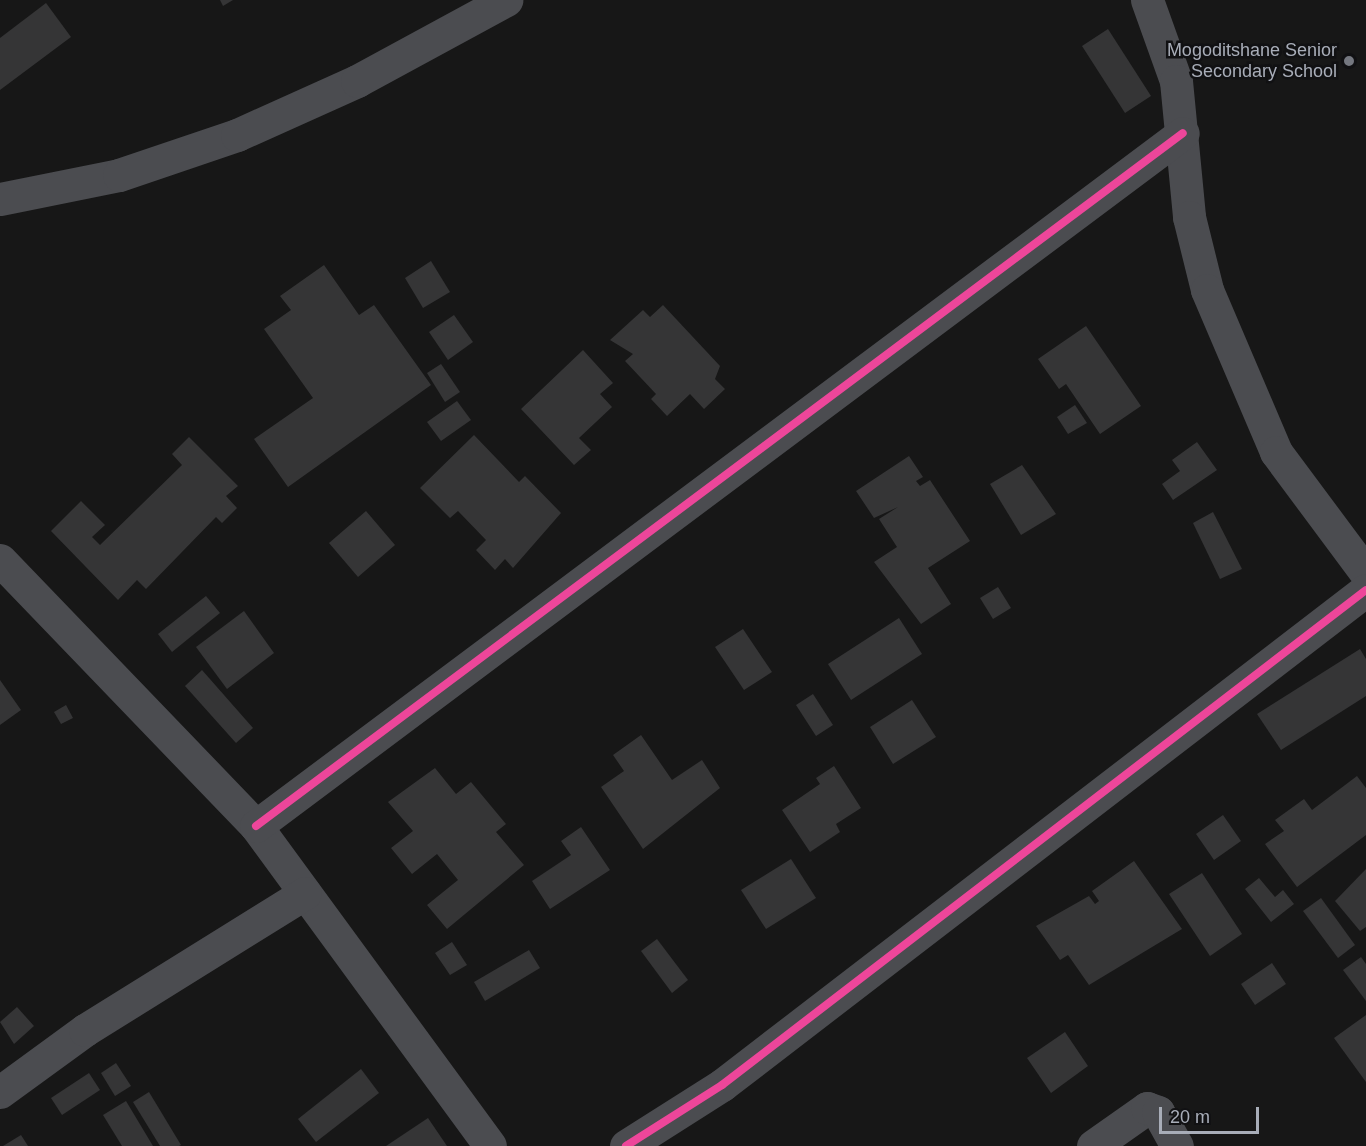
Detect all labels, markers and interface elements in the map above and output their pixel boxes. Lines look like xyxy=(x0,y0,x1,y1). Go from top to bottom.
place label: Mogoditshane Senior Secondary School xyxy=(1167,40,1337,82)
marker: Mogoditshane Senior Secondary School xyxy=(1342,54,1356,68)
scale bar xyxy=(1162,1095,1262,1133)
text: 20 m xyxy=(1170,1107,1210,1127)

